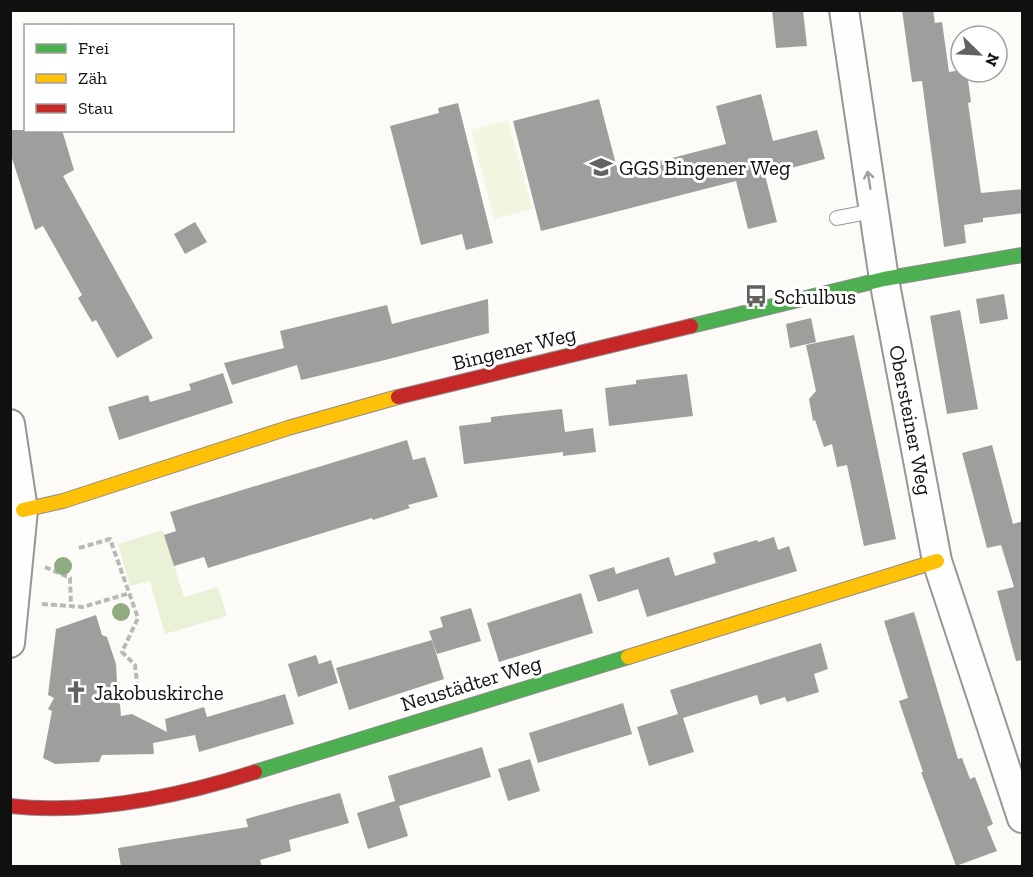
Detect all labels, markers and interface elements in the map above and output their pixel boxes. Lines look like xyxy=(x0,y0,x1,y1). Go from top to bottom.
legend xyxy=(24,24,234,132)
north arrow xyxy=(949,24,1009,84)
text: Frei xyxy=(78,37,109,59)
text: N xyxy=(981,50,1003,69)
text: Zäh xyxy=(78,67,107,89)
text: Stau xyxy=(78,97,113,119)
school or university icon: GGS Bingener Weg xyxy=(588,154,614,180)
place label: GGS Bingener Weg xyxy=(619,155,791,180)
one-way arrow xyxy=(863,171,874,190)
bus stop icon: Schulbus xyxy=(743,283,769,309)
place label: Schulbus xyxy=(774,284,856,309)
street label: Bingener Weg xyxy=(450,320,579,375)
street label: Obersteiner Weg xyxy=(884,343,938,498)
street label: Neustädter Weg xyxy=(398,650,545,716)
church icon: Jakobuskirche xyxy=(63,679,89,705)
place label: Jakobuskirche xyxy=(94,680,224,705)

